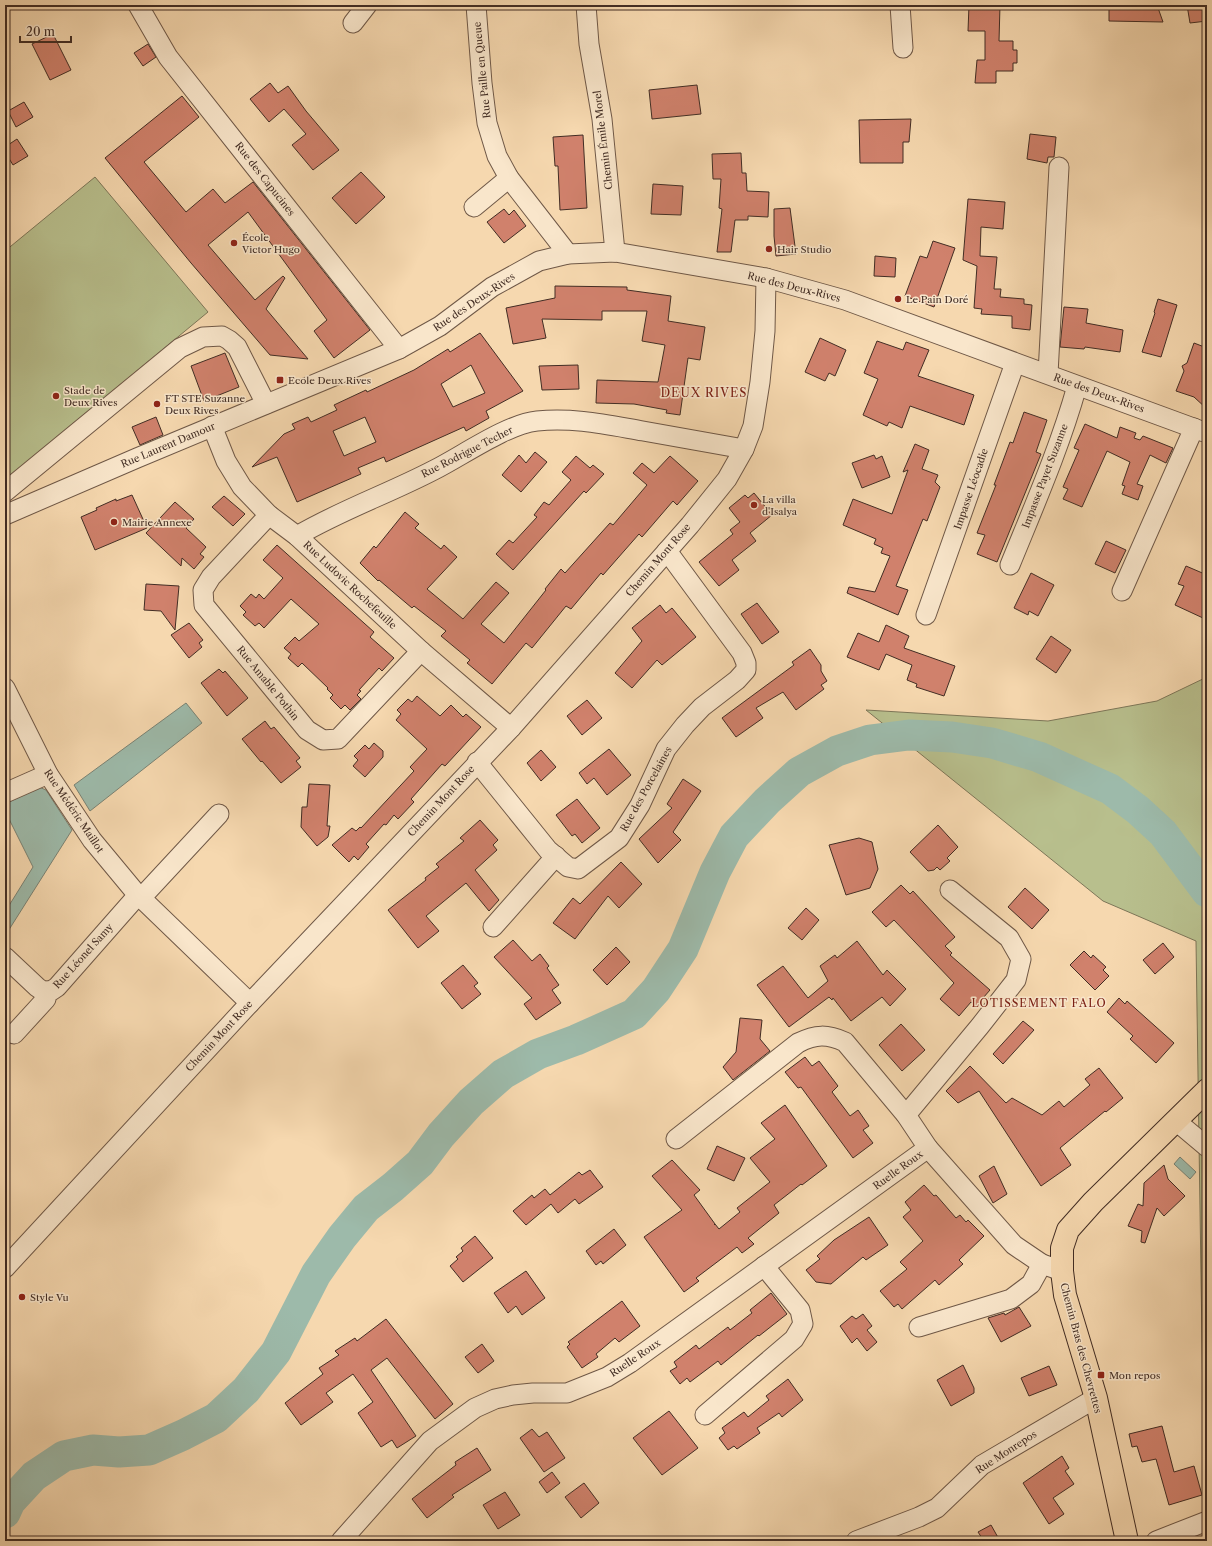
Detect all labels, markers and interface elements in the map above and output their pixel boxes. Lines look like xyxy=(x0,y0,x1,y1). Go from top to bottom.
scale bar xyxy=(20,18,71,44)
street label: Rue Paille en Queue xyxy=(470,21,494,119)
text: 20 m xyxy=(26,24,55,39)
street label: Chemin Émile Morel xyxy=(590,90,616,190)
street label: Rue des Capucines xyxy=(232,139,298,219)
place label: École Victor Hugo xyxy=(241,231,300,256)
marker: École Victor Hugo xyxy=(229,238,239,248)
place label: Hair Studio xyxy=(777,243,831,256)
marker: Hair Studio xyxy=(764,244,774,254)
street label: Rue des Deux-Rives xyxy=(746,269,842,305)
street label: Rue des Deux-Rives xyxy=(431,270,517,334)
place label: Le Pain Doré xyxy=(906,293,969,306)
marker: Le Pain Doré xyxy=(893,294,903,304)
street label: Rue des Deux-Rives xyxy=(1052,371,1146,415)
place label: Ecole Deux Rives xyxy=(288,374,371,387)
marker: Ecole Deux Rives xyxy=(275,375,285,385)
place label: Stade de Deux Rives xyxy=(64,384,118,409)
district label: DEUX RIVES xyxy=(661,385,747,400)
marker: Stade de Deux Rives xyxy=(51,391,61,401)
place label: FT STE Suzanne Deux Rives xyxy=(165,392,246,417)
marker: FT STE Suzanne Deux Rives xyxy=(152,399,162,409)
street label: Rue Laurent Damour xyxy=(119,419,218,471)
street label: Impasse Payet Suzanne xyxy=(1019,422,1071,530)
street label: Rue Rodrigue Techer xyxy=(419,423,516,481)
street label: Impasse Léocadie xyxy=(951,446,991,531)
place label: La villa d'Isalya xyxy=(762,493,798,518)
marker: La villa d'Isalya xyxy=(749,500,759,510)
place label: Mairie Annexe xyxy=(122,516,192,529)
marker: Mairie Annexe xyxy=(109,517,119,527)
street label: Chemin Mont Rose xyxy=(623,520,694,599)
street label: Rue Ludovic Rochefeuille xyxy=(301,538,400,632)
street label: Rue Amable Pothin xyxy=(234,643,303,723)
street label: Rue des Porcelaines xyxy=(617,744,675,834)
street label: Chemin Mont Rose xyxy=(405,762,478,839)
street label: Rue Médéric Maillot xyxy=(41,767,107,856)
street label: Rue Léonel Samy xyxy=(50,920,116,991)
district label: LOTISSEMENT FALO xyxy=(971,996,1107,1010)
street label: Chemin Mont Rose xyxy=(183,997,256,1074)
street label: Ruelle Roux xyxy=(870,1147,926,1192)
street label: Chemin Bras des Chevrettes xyxy=(1057,1281,1105,1415)
place label: Style Vu xyxy=(30,1291,69,1304)
marker: Style Vu xyxy=(17,1292,27,1302)
street label: Ruelle Roux xyxy=(607,1336,663,1380)
place label: Mon repos xyxy=(1109,1369,1160,1382)
marker: Mon repos xyxy=(1096,1370,1106,1380)
street label: Rue Monrepos xyxy=(973,1427,1039,1477)

